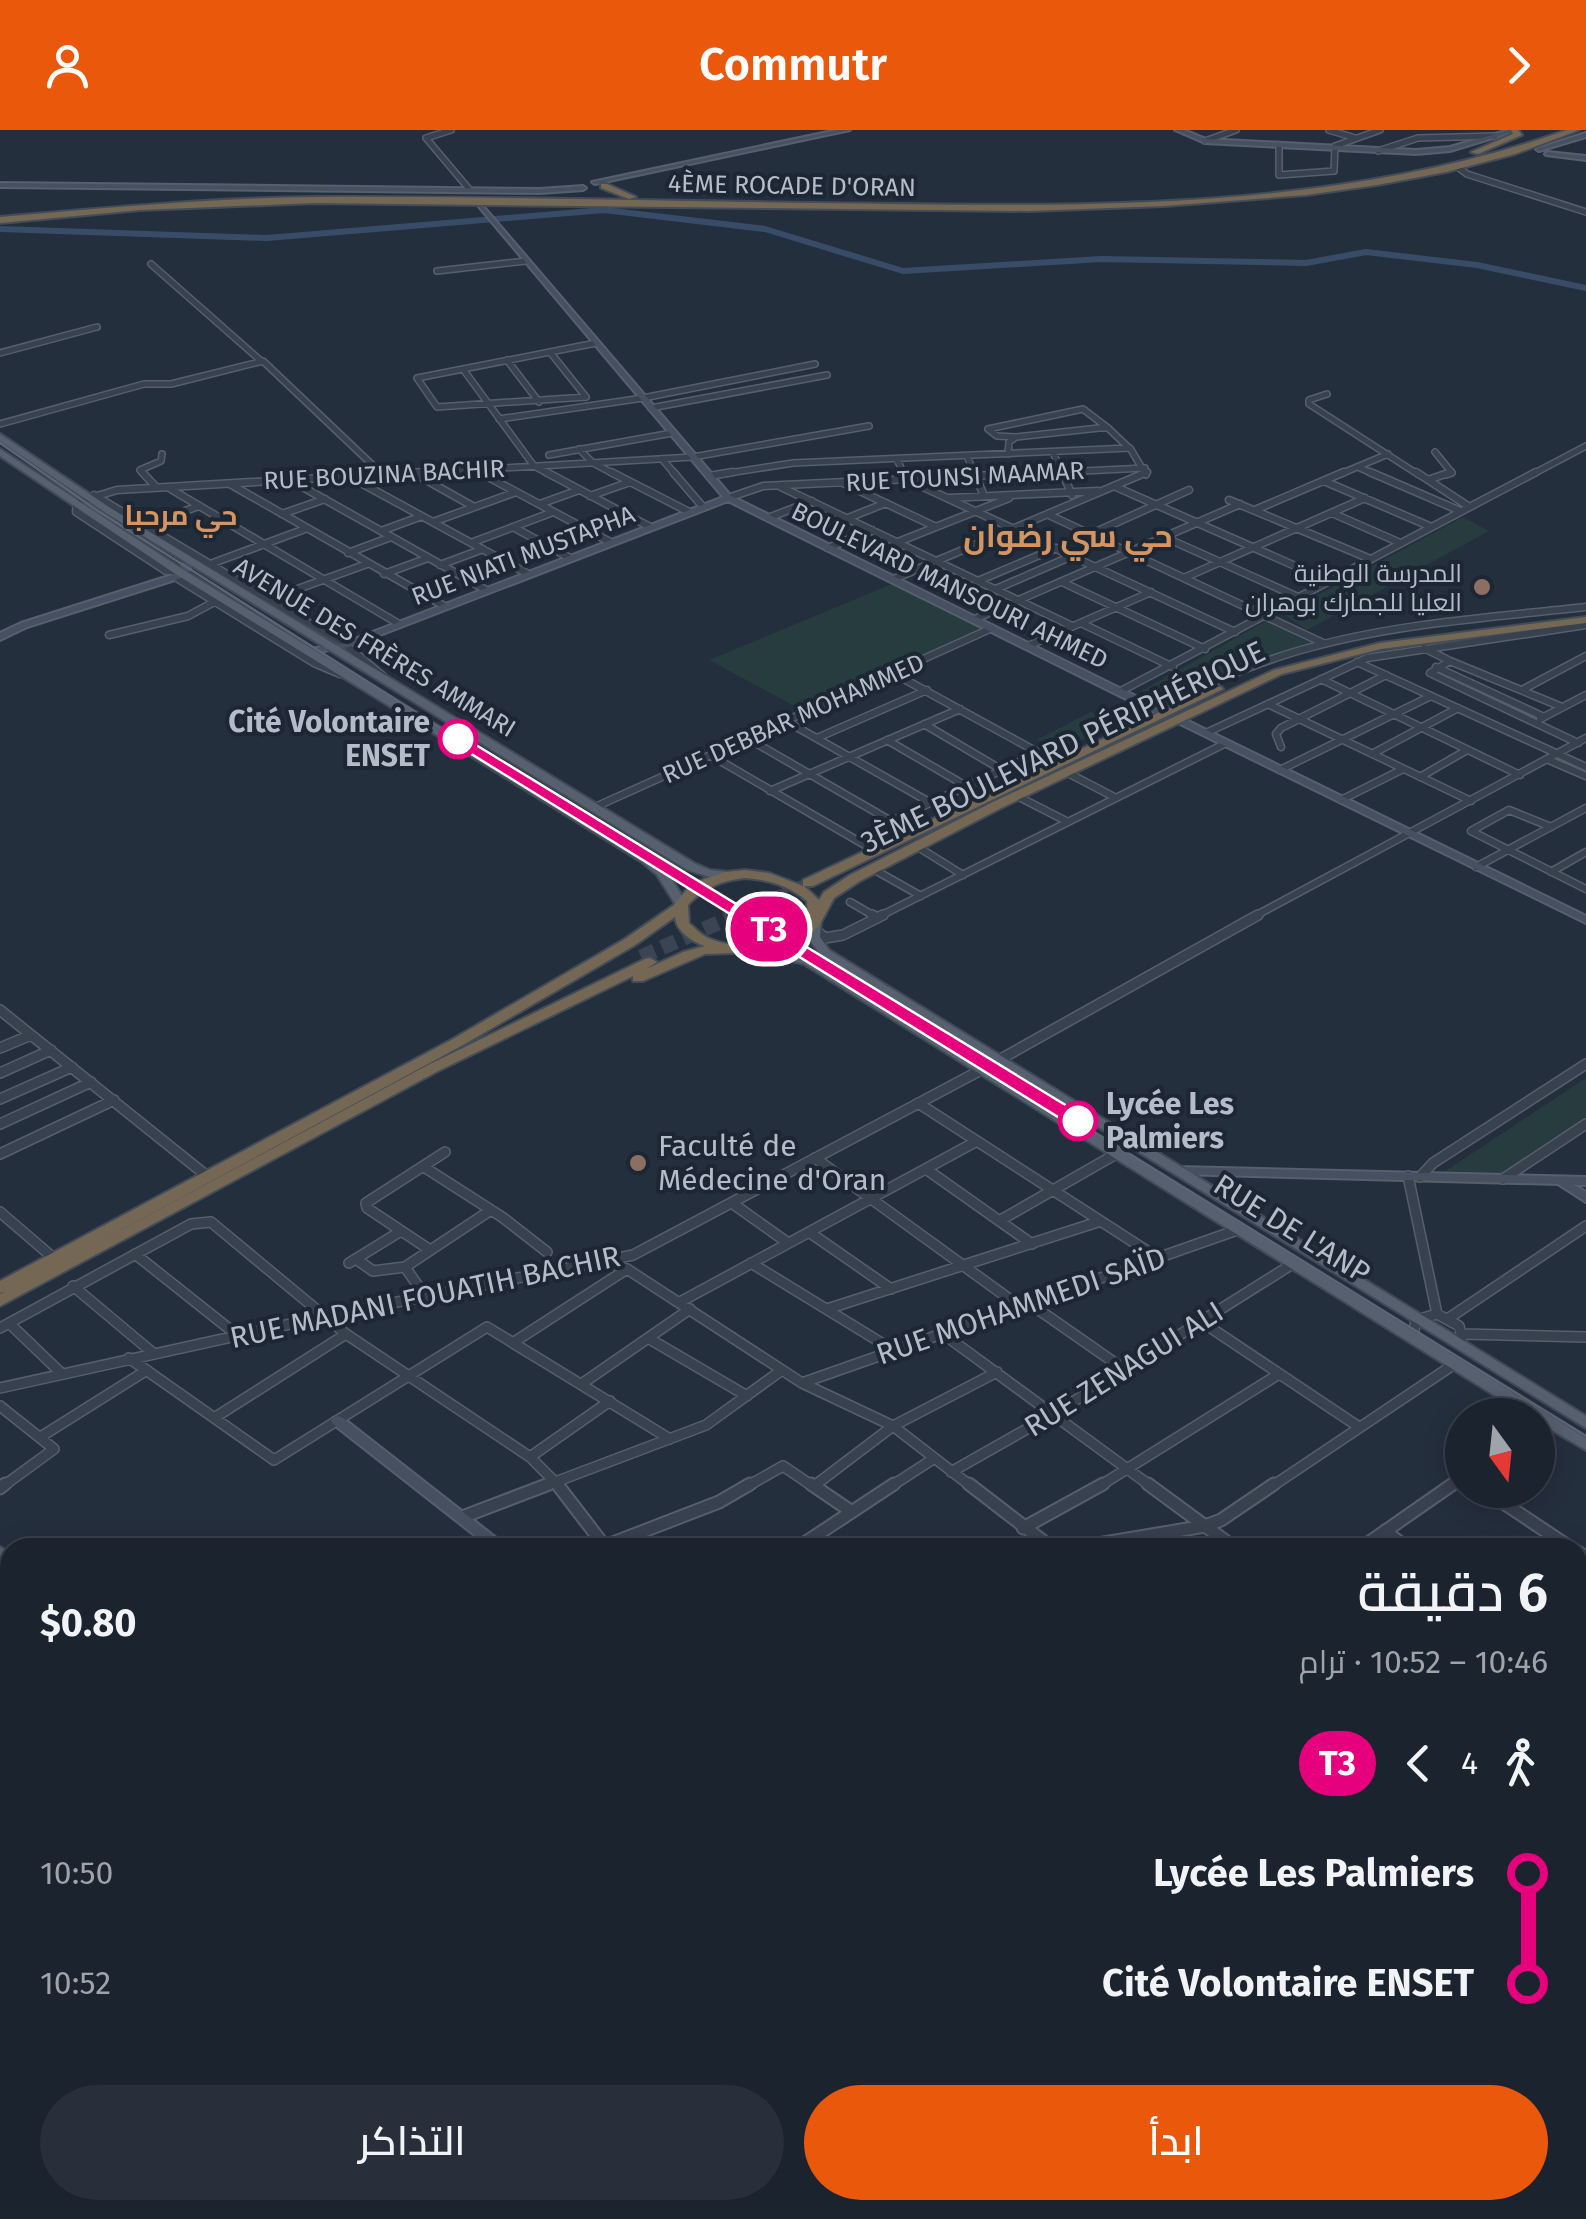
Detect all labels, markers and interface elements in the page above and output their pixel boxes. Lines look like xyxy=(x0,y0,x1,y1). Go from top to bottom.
icon: person xyxy=(40,38,95,93)
text: Commutr xyxy=(699,38,887,92)
icon: forward xyxy=(1491,38,1546,93)
street label: 4ÈME ROCADE D'ORAN xyxy=(668,168,916,203)
street label: RUE BOUZINA BACHIR xyxy=(263,454,505,496)
street label: RUE TOUNSI MAAMAR xyxy=(845,456,1085,498)
street label: BOULEVARD MANSOURI AHMED xyxy=(786,496,1113,676)
district label: حي مرحبا xyxy=(125,499,237,538)
street label: RUE NIATI MUSTAPHA xyxy=(407,499,640,612)
district label: حي سي رضوان xyxy=(963,517,1173,562)
street label: AVENUE DES FRÈRES AMMARI xyxy=(228,551,521,744)
place label: المدرسة الوطنية العليا للجمارك بوهران xyxy=(1245,559,1462,618)
marker: المدرسة الوطنية العليا للجمارك بوهران xyxy=(1471,576,1493,598)
street label: 3ÈME BOULEVARD PÉRIPHÉRIQUE xyxy=(855,633,1271,861)
street label: RUE DEBBAR MOHAMMED xyxy=(658,648,929,790)
place label: Cité Volontaire ENSET xyxy=(228,704,431,774)
marker: Cité Volontaire ENSET xyxy=(439,720,477,758)
line badge: T3 xyxy=(724,896,814,962)
text: T3 xyxy=(750,908,788,950)
place label: Lycée Les Palmiers xyxy=(1106,1086,1234,1156)
marker: Lycée Les Palmiers xyxy=(1059,1102,1097,1140)
place label: Faculté de Médecine d'Oran xyxy=(658,1128,886,1198)
marker: Faculté de Médecine d'Oran xyxy=(627,1152,649,1174)
street label: RUE DE L'ANP xyxy=(1207,1167,1377,1291)
street label: RUE MADANI FOUATIH BACHIR xyxy=(227,1238,623,1356)
street label: RUE MOHAMMEDI SAÏD xyxy=(872,1240,1170,1372)
street label: RUE ZENAGUI ALI xyxy=(1018,1293,1230,1445)
north arrow xyxy=(1445,1398,1555,1508)
map controls xyxy=(1445,1398,1555,1508)
text: 6 دقيقة xyxy=(1358,1560,1548,1626)
text: $0.80 xyxy=(40,1600,137,1646)
text: 10:46 – 10:52 · ترام xyxy=(1299,1643,1548,1681)
icon: back xyxy=(1391,1736,1446,1791)
icon: walk xyxy=(1493,1736,1548,1791)
text: T3 xyxy=(1319,1742,1356,1784)
text: 4 xyxy=(1461,1744,1478,1782)
text: Lycée Les Palmiers xyxy=(1153,1850,1474,1896)
text: 10:50 xyxy=(40,1854,113,1892)
text: Cité Volontaire ENSET xyxy=(1102,1960,1474,2006)
text: 10:52 xyxy=(40,1964,111,2002)
button: التذاكر xyxy=(40,2085,784,2200)
button: ابدأ xyxy=(804,2085,1548,2200)

